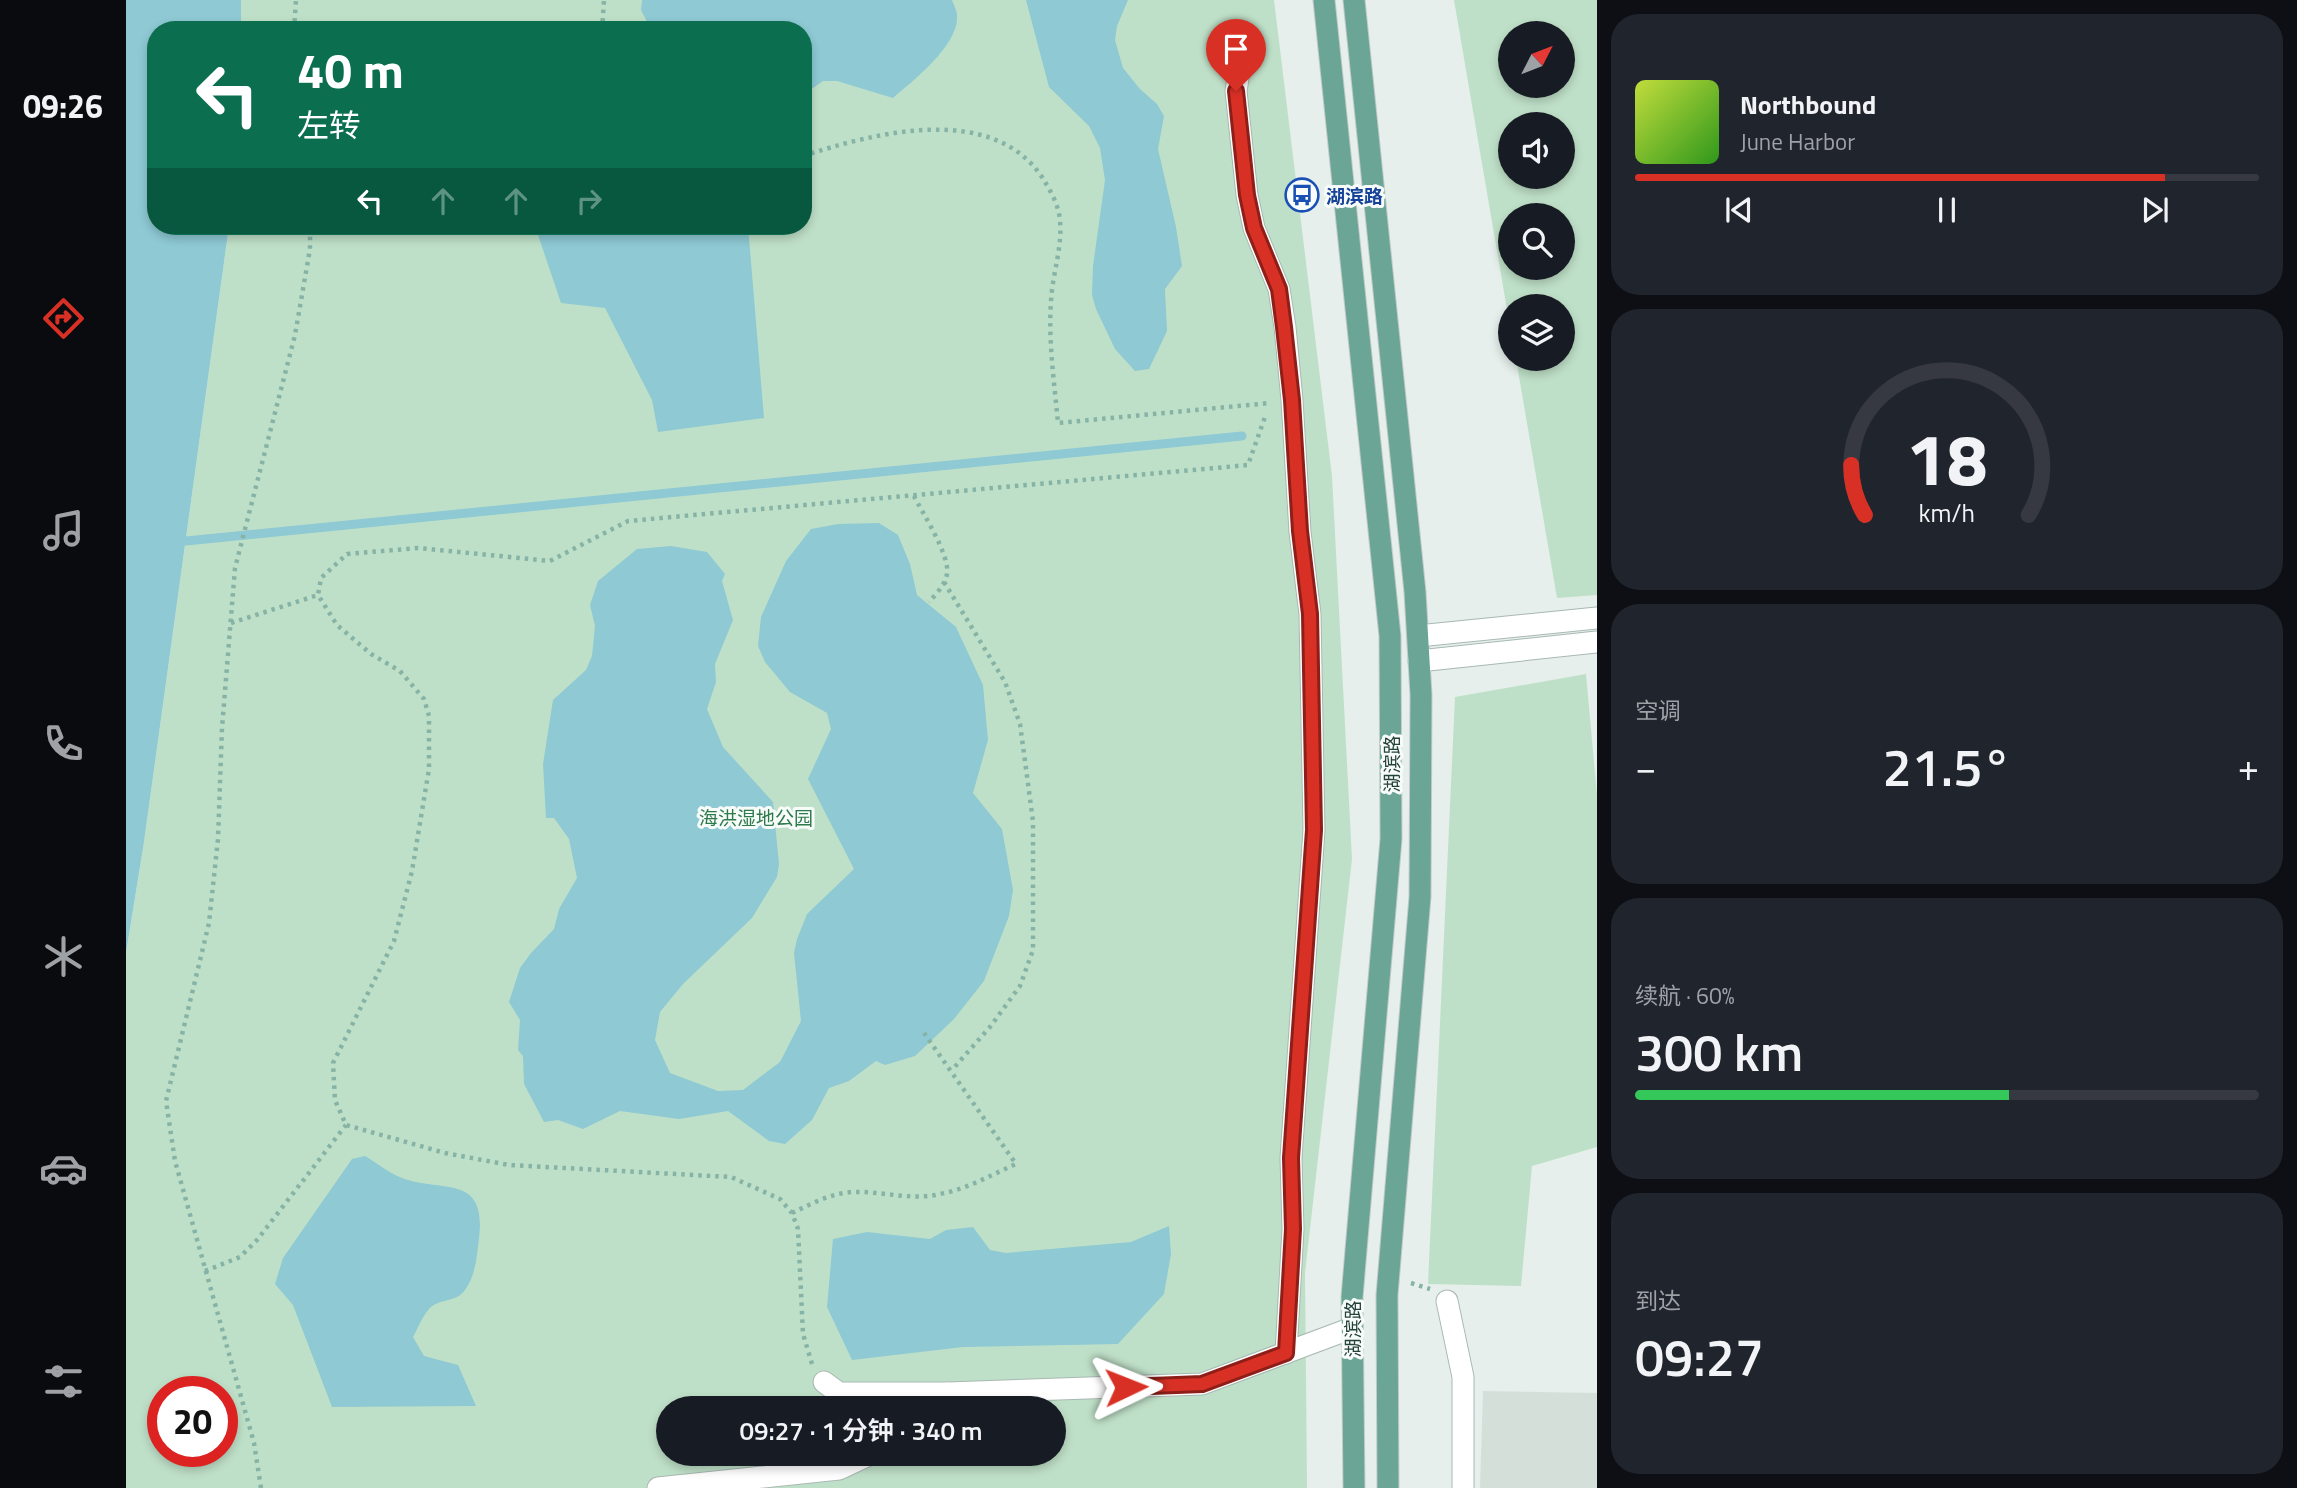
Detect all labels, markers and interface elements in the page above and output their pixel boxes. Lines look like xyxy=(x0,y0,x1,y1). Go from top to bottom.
pin xyxy=(1206,19,1266,91)
north arrow xyxy=(1498,21,1575,98)
map controls xyxy=(1498,21,1575,371)
icon: arrive xyxy=(1217,30,1255,68)
text: 40 m xyxy=(297,32,404,107)
icon: left xyxy=(182,49,273,140)
text: 09:26 xyxy=(23,82,103,130)
text: Northbound xyxy=(1740,85,1876,124)
text: 左转 xyxy=(297,101,361,149)
button: sound xyxy=(1498,112,1575,189)
text: June Harbor xyxy=(1740,124,1855,159)
bus stop icon: 湖滨路 xyxy=(1283,176,1321,214)
place label: 湖滨路 xyxy=(1326,181,1383,210)
icon: left xyxy=(351,182,389,220)
icon: ahead xyxy=(424,182,462,220)
icon: ahead xyxy=(497,182,535,220)
icon: right xyxy=(570,182,608,220)
icon: previous xyxy=(1720,191,1758,229)
icon: pause xyxy=(1928,191,1966,229)
icon: next xyxy=(2136,191,2174,229)
button: search xyxy=(1498,203,1575,280)
icon: directions xyxy=(39,294,88,343)
button: layers xyxy=(1498,294,1575,371)
text: 18 xyxy=(1906,404,1988,514)
text: km/h xyxy=(1919,494,1975,532)
icon: music xyxy=(39,506,88,555)
text: 空调 xyxy=(1635,693,1681,728)
icon: phone xyxy=(39,719,88,768)
text: 21.5° xyxy=(1883,727,2011,806)
street label: 湖滨路 xyxy=(1377,735,1406,793)
text: − xyxy=(1635,738,1656,796)
text: + xyxy=(2238,738,2259,796)
park label: 海洪湿地公园 xyxy=(699,803,813,832)
icon: climate xyxy=(39,932,88,981)
text: 续航 · 60% xyxy=(1635,978,1735,1013)
text: 300 km xyxy=(1635,1012,1803,1091)
icon: car xyxy=(39,1144,88,1193)
text: 到达 xyxy=(1635,1283,1681,1318)
street label: 湖滨路 xyxy=(1338,1300,1367,1358)
text: 09:27 xyxy=(1635,1317,1764,1396)
position arrow xyxy=(1089,1350,1163,1424)
icon: filters xyxy=(39,1357,88,1406)
speed limit sign: 20 xyxy=(147,1376,238,1467)
text: 09:27 · 1 分钟 · 340 m xyxy=(739,1411,983,1450)

